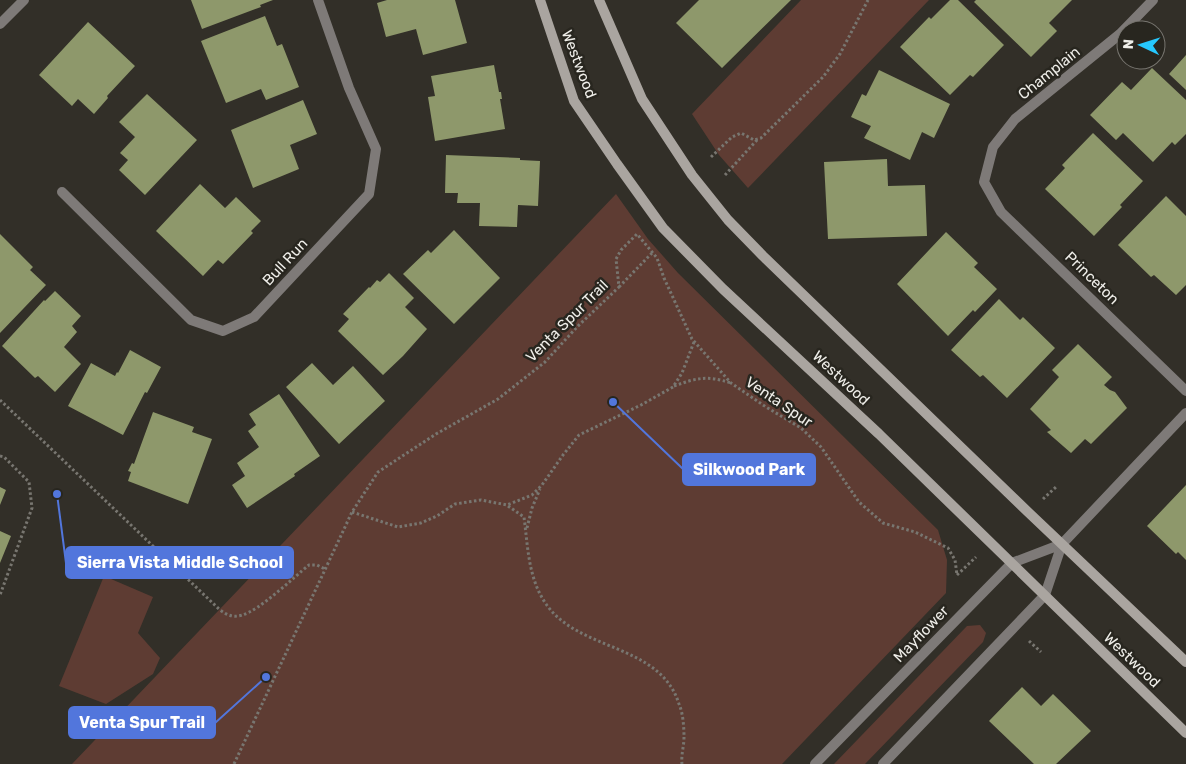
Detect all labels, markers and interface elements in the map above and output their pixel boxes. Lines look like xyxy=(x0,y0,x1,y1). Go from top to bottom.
north arrow xyxy=(1116,20,1166,70)
street label: Westwood xyxy=(558,27,600,101)
text: N xyxy=(1120,39,1137,50)
street label: Champlain xyxy=(1014,43,1084,103)
street label: Bull Run xyxy=(259,235,311,289)
street label: Princeton xyxy=(1061,248,1123,308)
street label: Venta Spur Trail xyxy=(522,276,612,366)
street label: Westwood xyxy=(809,347,873,409)
street label: Venta Spur xyxy=(742,373,816,431)
callout: Silkwood Park xyxy=(683,454,815,485)
text: Silkwood Park xyxy=(693,460,806,479)
callout: Sierra Vista Middle School xyxy=(66,547,293,578)
text: Sierra Vista Middle School xyxy=(77,553,283,572)
street label: Mayflower xyxy=(890,602,953,666)
street label: Westwood xyxy=(1100,629,1164,691)
callout: Venta Spur Trail xyxy=(69,707,215,738)
text: Venta Spur Trail xyxy=(79,713,205,732)

